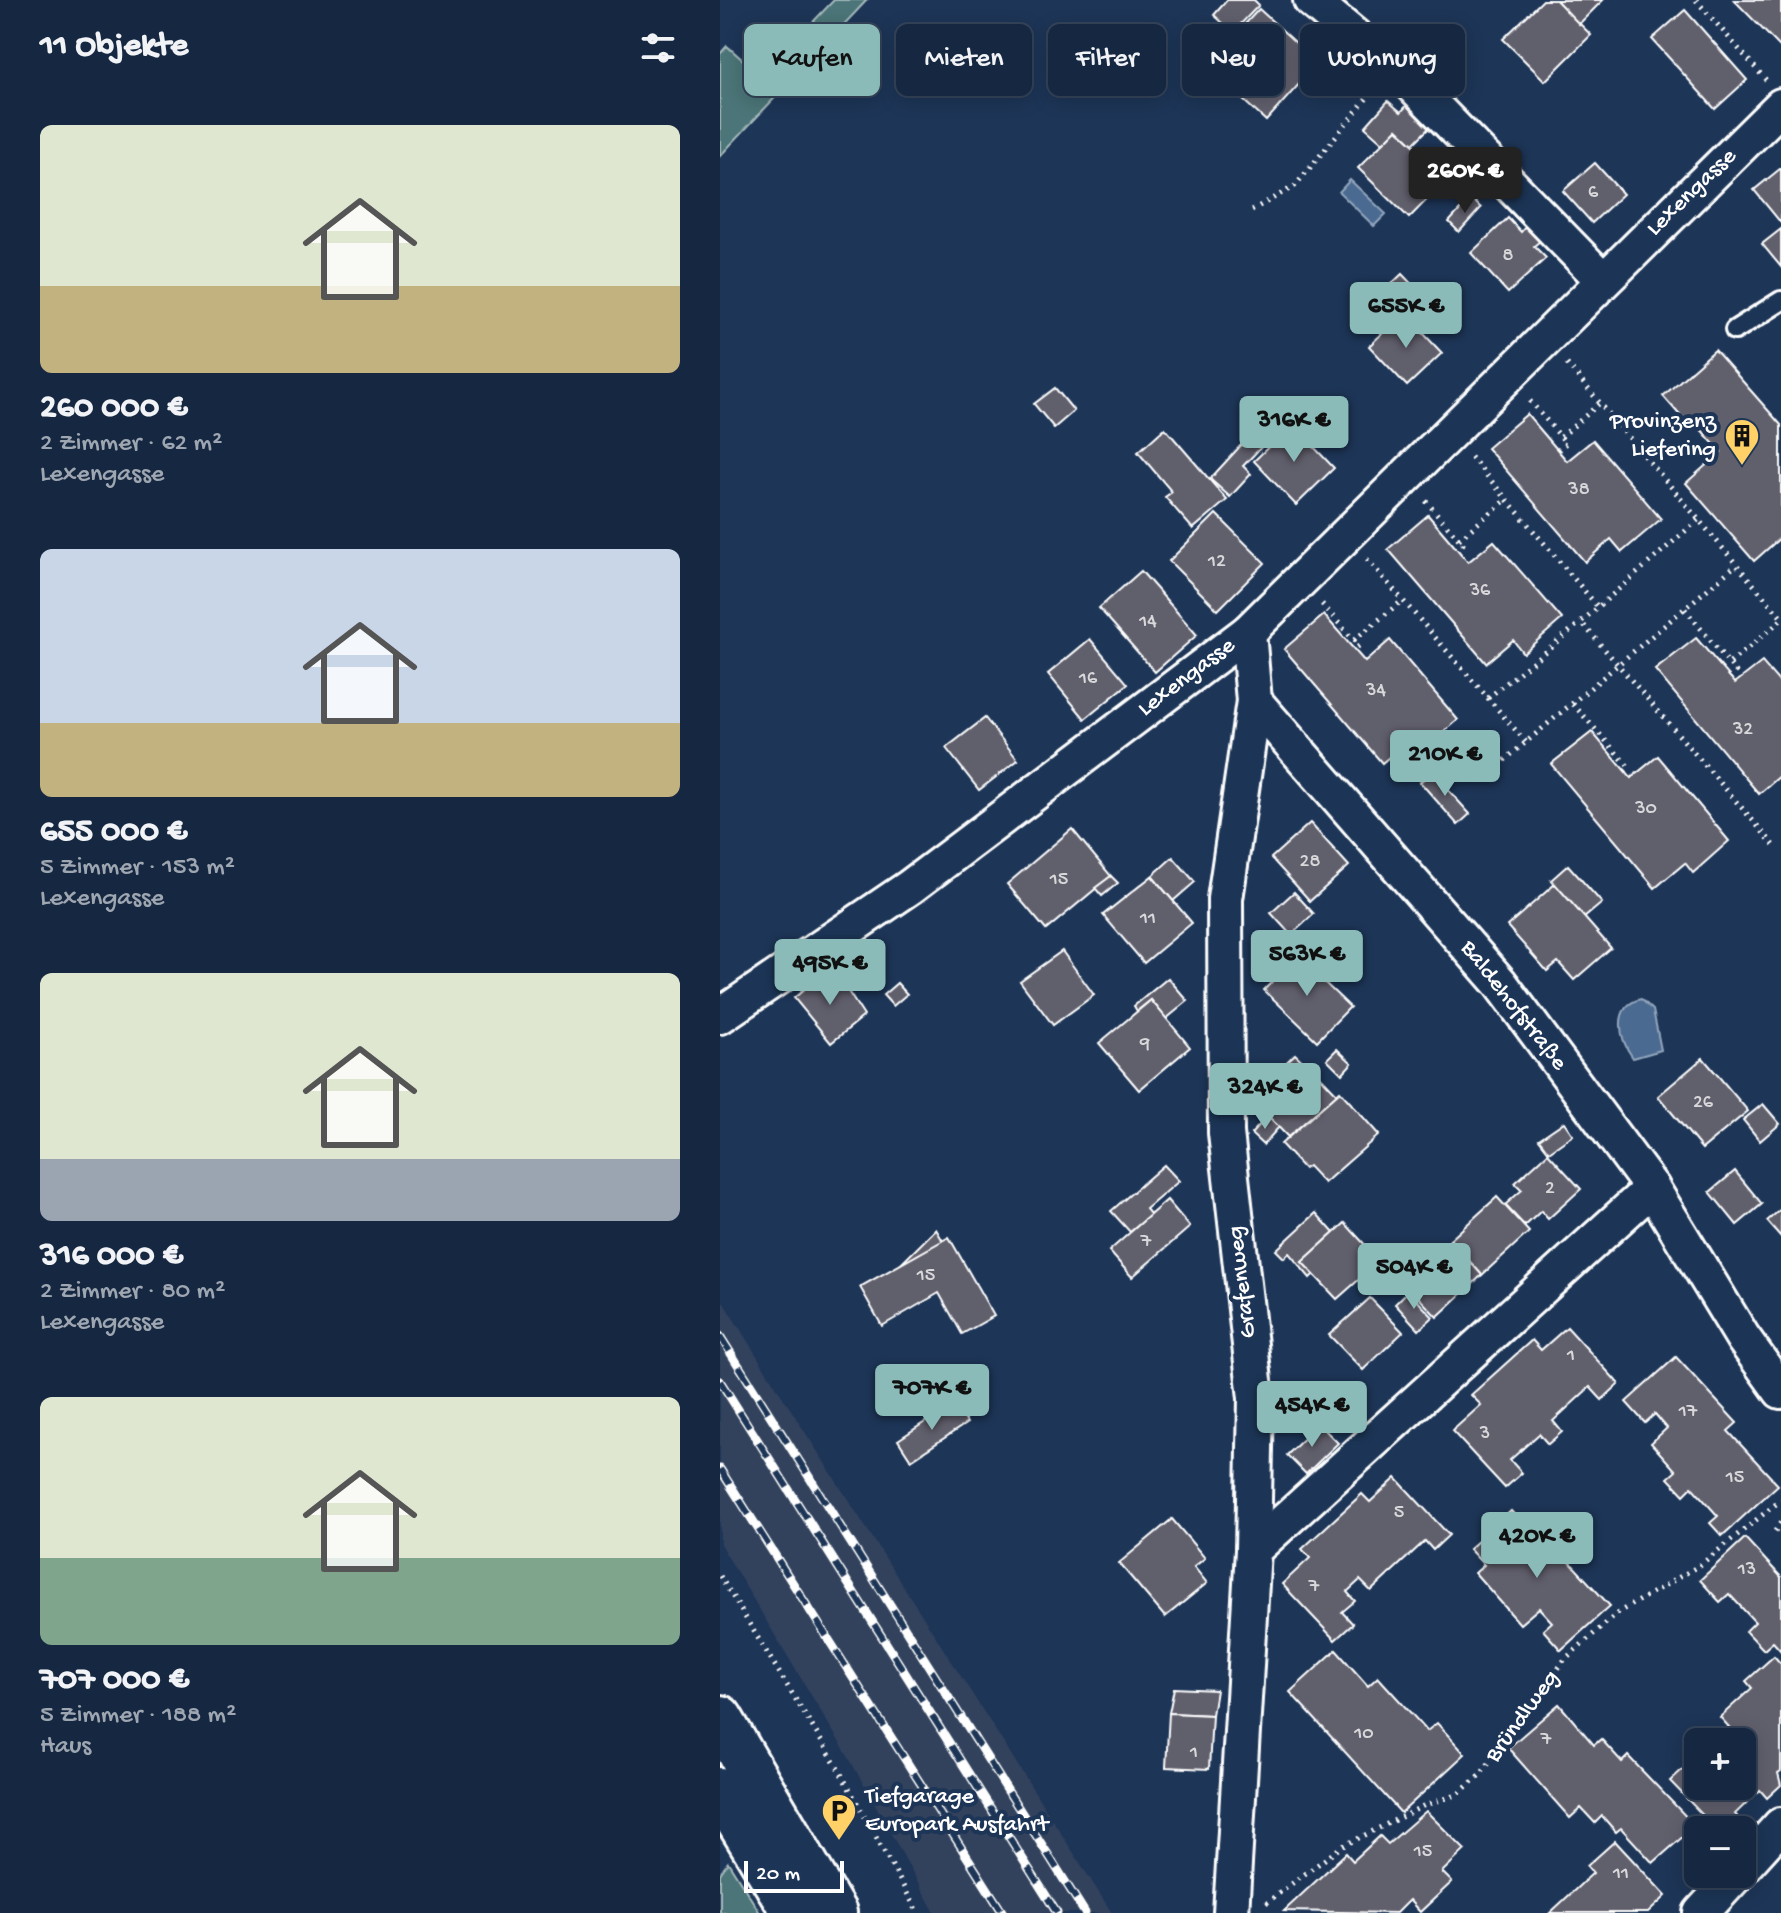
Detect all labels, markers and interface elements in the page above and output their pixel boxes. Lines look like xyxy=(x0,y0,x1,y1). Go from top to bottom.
chip: Kaufen xyxy=(744,24,880,96)
chip: Mieten xyxy=(896,24,1032,96)
chip: Filter xyxy=(1048,24,1166,96)
chip: Neu xyxy=(1182,24,1284,96)
chip: Wohnung xyxy=(1300,24,1465,96)
icon: filters xyxy=(636,26,680,70)
text: 11 Objekte xyxy=(40,28,188,68)
street label: Lexengasse xyxy=(1641,142,1744,243)
pin: 260K € xyxy=(1400,147,1530,215)
text: 260K € xyxy=(1427,157,1503,188)
icon: home xyxy=(288,177,432,321)
house number: 6 xyxy=(1588,182,1599,205)
house number: 8 xyxy=(1503,245,1514,268)
pin: 655K € xyxy=(1341,282,1471,350)
text: 655K € xyxy=(1368,292,1444,323)
text: 260 000 € xyxy=(40,389,187,429)
pin: 316K € xyxy=(1229,396,1359,464)
text: 316K € xyxy=(1257,406,1331,437)
place label: Provinzenz Liefering xyxy=(1609,408,1717,465)
building icon: Provinzenz Liefering xyxy=(1723,417,1761,467)
text: 2 Zimmer · 62 m² xyxy=(40,429,222,460)
text: Lexengasse xyxy=(40,460,164,491)
house number: 38 xyxy=(1567,479,1590,502)
house number: 12 xyxy=(1207,551,1226,574)
house number: 36 xyxy=(1469,580,1491,603)
icon: home xyxy=(288,601,432,745)
house number: 14 xyxy=(1138,611,1157,634)
street label: Lexengasse xyxy=(1133,632,1242,724)
house number: 16 xyxy=(1078,668,1098,691)
house number: 34 xyxy=(1365,680,1386,703)
house number: 32 xyxy=(1732,719,1753,742)
pin: 210K € xyxy=(1380,730,1510,798)
text: 210K € xyxy=(1408,740,1482,771)
house number: 30 xyxy=(1634,798,1657,821)
text: 655 000 € xyxy=(40,813,187,853)
house number: 28 xyxy=(1300,851,1320,874)
text: 5 Zimmer · 153 m² xyxy=(40,853,235,884)
house number: 15 xyxy=(1049,869,1068,892)
text: Lexengasse xyxy=(40,884,164,915)
house number: 11 xyxy=(1139,908,1156,931)
pin: 563K € xyxy=(1242,930,1372,998)
street label: Baldehofstraße xyxy=(1452,934,1573,1077)
pin: 495K € xyxy=(765,939,895,1007)
text: 563K € xyxy=(1269,940,1345,971)
text: 495K € xyxy=(793,949,867,980)
icon: home xyxy=(288,1025,432,1169)
house number: 9 xyxy=(1139,1034,1150,1057)
pin: 324K € xyxy=(1200,1063,1330,1131)
text: 324K € xyxy=(1228,1073,1302,1104)
house number: 26 xyxy=(1693,1092,1714,1115)
house number: 2 xyxy=(1545,1178,1555,1201)
street label: Grafenweg xyxy=(1222,1224,1264,1340)
house number: 7 xyxy=(1140,1231,1152,1254)
text: 316 000 € xyxy=(40,1237,183,1277)
pin: 504K € xyxy=(1349,1243,1479,1311)
text: 504K € xyxy=(1376,1253,1452,1284)
house number: 15 xyxy=(916,1265,935,1288)
text: 2 Zimmer · 80 m² xyxy=(40,1277,225,1308)
text: Lexengasse xyxy=(40,1308,164,1339)
house number: 1 xyxy=(1566,1345,1575,1368)
pin: 707K € xyxy=(867,1364,997,1432)
text: 707K € xyxy=(893,1374,971,1405)
pin: 454K € xyxy=(1247,1381,1377,1449)
text: 454K € xyxy=(1275,1391,1349,1422)
house number: 17 xyxy=(1678,1401,1698,1424)
house number: 3 xyxy=(1479,1423,1490,1446)
icon: home xyxy=(288,1449,432,1593)
house number: 15 xyxy=(1725,1467,1744,1490)
house number: 5 xyxy=(1394,1502,1404,1525)
pin: 420K € xyxy=(1472,1512,1602,1580)
text: 420K € xyxy=(1499,1522,1575,1553)
house number: 13 xyxy=(1737,1559,1756,1582)
house number: 7 xyxy=(1308,1576,1320,1599)
text: 707 000 € xyxy=(40,1661,189,1701)
street label: Bründlweg xyxy=(1479,1665,1566,1770)
text: 5 Zimmer · 188 m² xyxy=(40,1701,236,1732)
house number: 10 xyxy=(1353,1723,1374,1746)
map controls xyxy=(1684,1728,1756,1888)
button: + xyxy=(1684,1728,1756,1800)
house number: 7 xyxy=(1540,1729,1552,1752)
text: Haus xyxy=(40,1732,91,1763)
house number: 1 xyxy=(1189,1742,1198,1765)
place label: Tiefgarage Europark Ausfahrt xyxy=(863,1783,1050,1840)
parking icon: Tiefgarage Europark Ausfahrt xyxy=(820,1792,858,1842)
button: − xyxy=(1684,1816,1756,1888)
house number: 15 xyxy=(1413,1841,1432,1864)
scale bar xyxy=(744,1857,844,1893)
text: 20 m xyxy=(756,1862,800,1888)
house number: 11 xyxy=(1612,1863,1629,1886)

